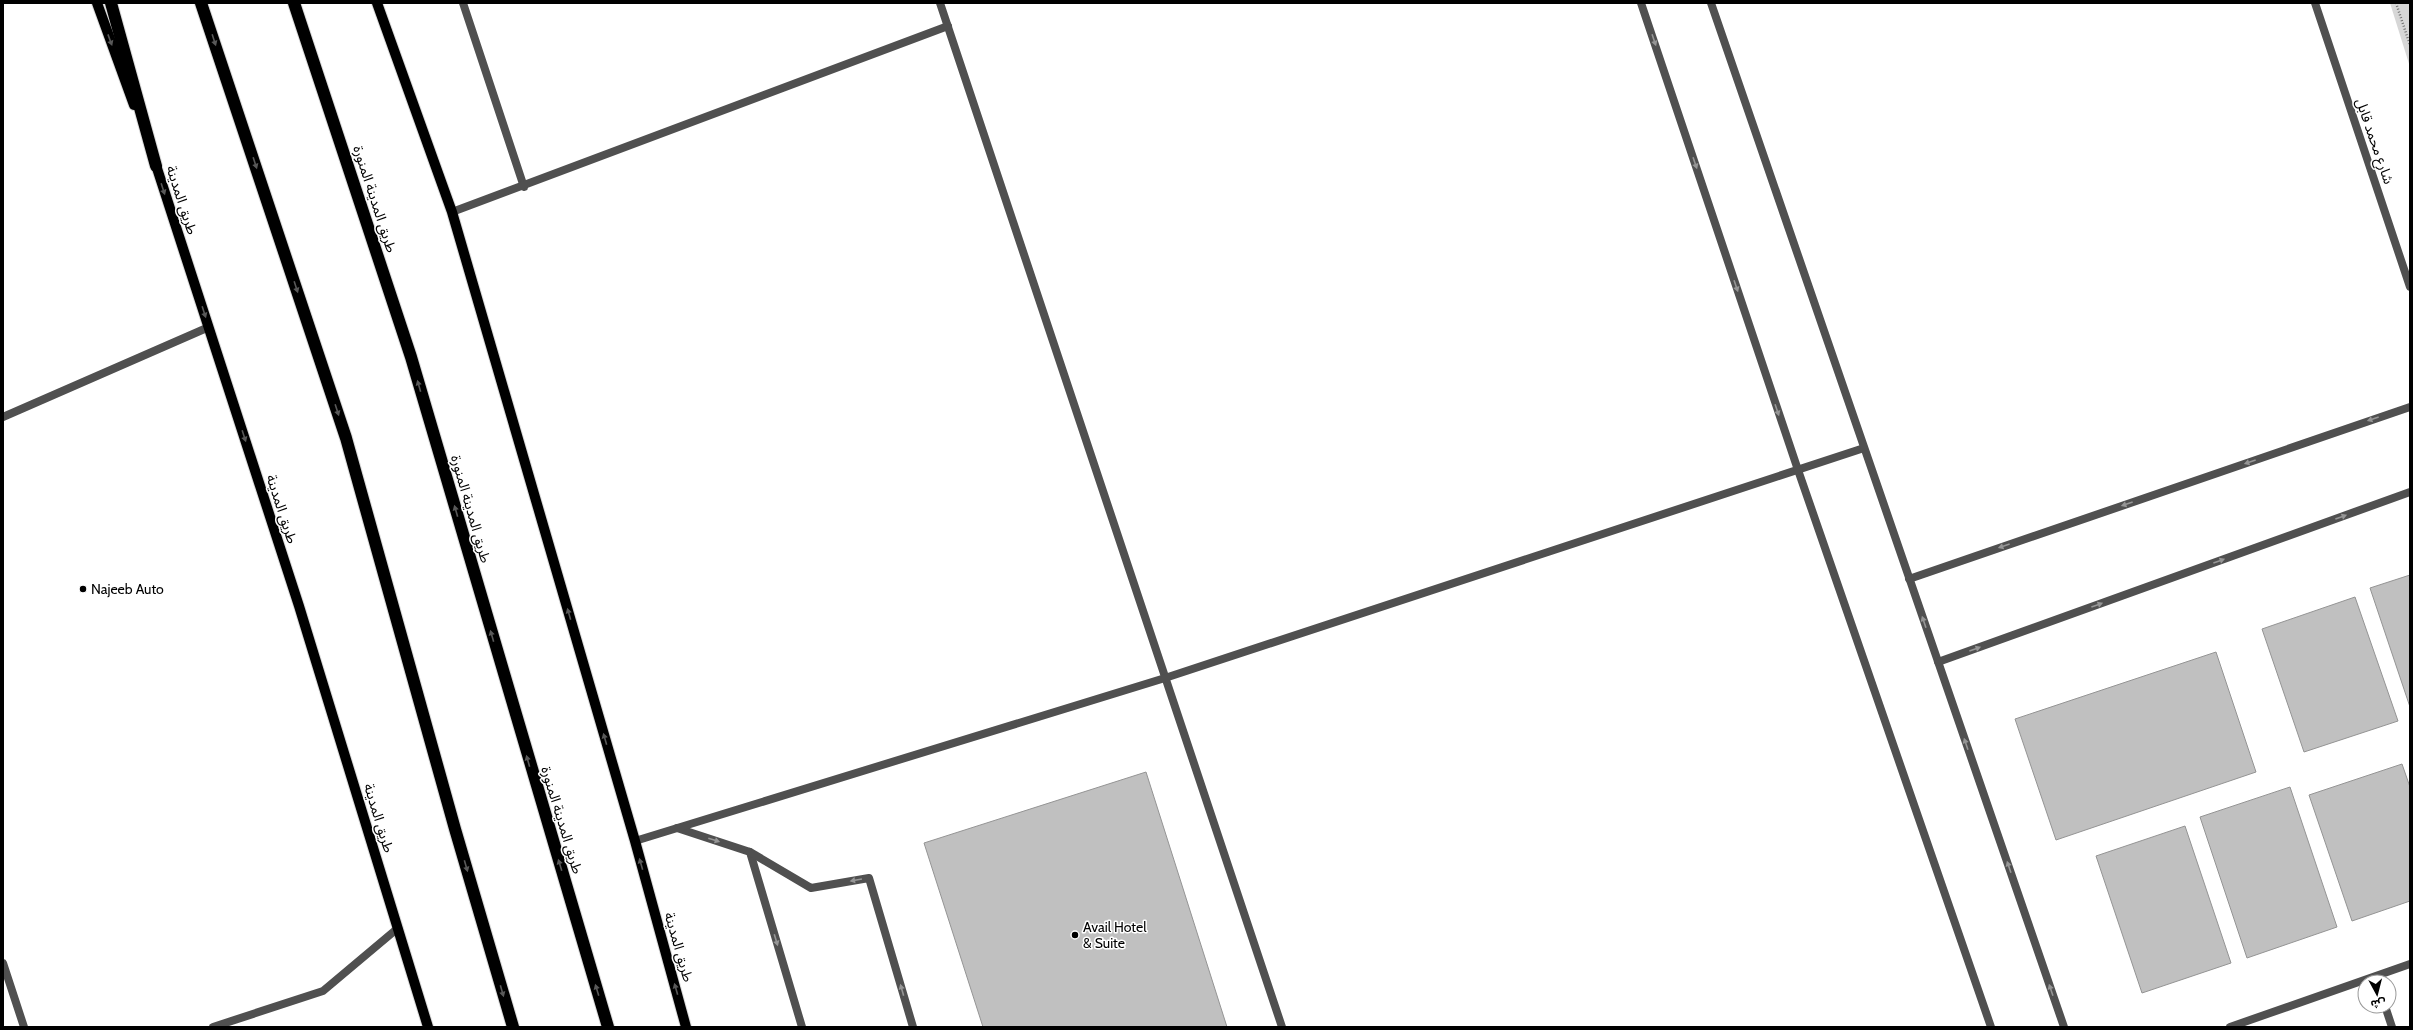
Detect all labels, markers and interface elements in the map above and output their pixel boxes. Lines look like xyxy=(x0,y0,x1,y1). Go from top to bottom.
one-way arrow xyxy=(108,34,114,46)
one-way arrow xyxy=(211,34,217,46)
one-way arrow xyxy=(1651,34,1657,46)
street label: شارع محمد قابل xyxy=(2350,96,2398,187)
street label: طريق المدينة المنورة xyxy=(348,143,401,255)
one-way arrow xyxy=(252,158,258,170)
one-way arrow xyxy=(1692,158,1698,170)
street label: طريق المدينة xyxy=(161,163,202,237)
one-way arrow xyxy=(161,183,167,195)
one-way arrow xyxy=(293,281,299,293)
one-way arrow xyxy=(1733,281,1739,293)
one-way arrow xyxy=(201,307,207,319)
one-way arrow xyxy=(416,380,422,392)
one-way arrow xyxy=(334,404,340,416)
one-way arrow xyxy=(1775,404,1781,416)
one-way arrow xyxy=(2367,417,2379,423)
one-way arrow xyxy=(241,430,247,442)
street label: طريق المدينة المنورة xyxy=(446,453,495,565)
one-way arrow xyxy=(2244,459,2256,465)
street label: طريق المدينة xyxy=(261,472,302,546)
one-way arrow xyxy=(2121,501,2133,507)
one-way arrow xyxy=(453,505,459,517)
one-way arrow xyxy=(2336,513,2348,519)
one-way arrow xyxy=(1998,544,2010,550)
one-way arrow xyxy=(2214,557,2226,563)
place label: Najeeb Auto xyxy=(91,580,164,598)
marker: Najeeb Auto xyxy=(78,584,88,594)
one-way arrow xyxy=(2091,601,2103,607)
one-way arrow xyxy=(566,608,572,620)
one-way arrow xyxy=(1920,615,1926,627)
one-way arrow xyxy=(489,630,495,642)
one-way arrow xyxy=(1969,646,1981,652)
one-way arrow xyxy=(602,733,608,745)
one-way arrow xyxy=(1963,738,1969,750)
one-way arrow xyxy=(525,754,531,766)
street label: طريق المدينة المنورة xyxy=(536,764,587,876)
street label: طريق المدينة xyxy=(359,781,398,855)
one-way arrow xyxy=(709,837,721,843)
one-way arrow xyxy=(638,858,644,870)
one-way arrow xyxy=(557,859,563,871)
one-way arrow xyxy=(463,860,469,872)
one-way arrow xyxy=(2005,861,2011,873)
one-way arrow xyxy=(849,877,862,883)
street label: طريق المدينة xyxy=(660,910,698,984)
place label: Avail Hotel & Suite xyxy=(1083,918,1147,952)
marker: Avail Hotel & Suite xyxy=(1070,930,1080,940)
one-way arrow xyxy=(773,935,779,947)
north arrow xyxy=(2357,974,2397,1014)
one-way arrow xyxy=(594,983,600,995)
one-way arrow xyxy=(673,983,679,995)
one-way arrow xyxy=(899,983,905,995)
one-way arrow xyxy=(2048,984,2054,996)
one-way arrow xyxy=(499,985,505,997)
text: ش xyxy=(2370,996,2387,1012)

